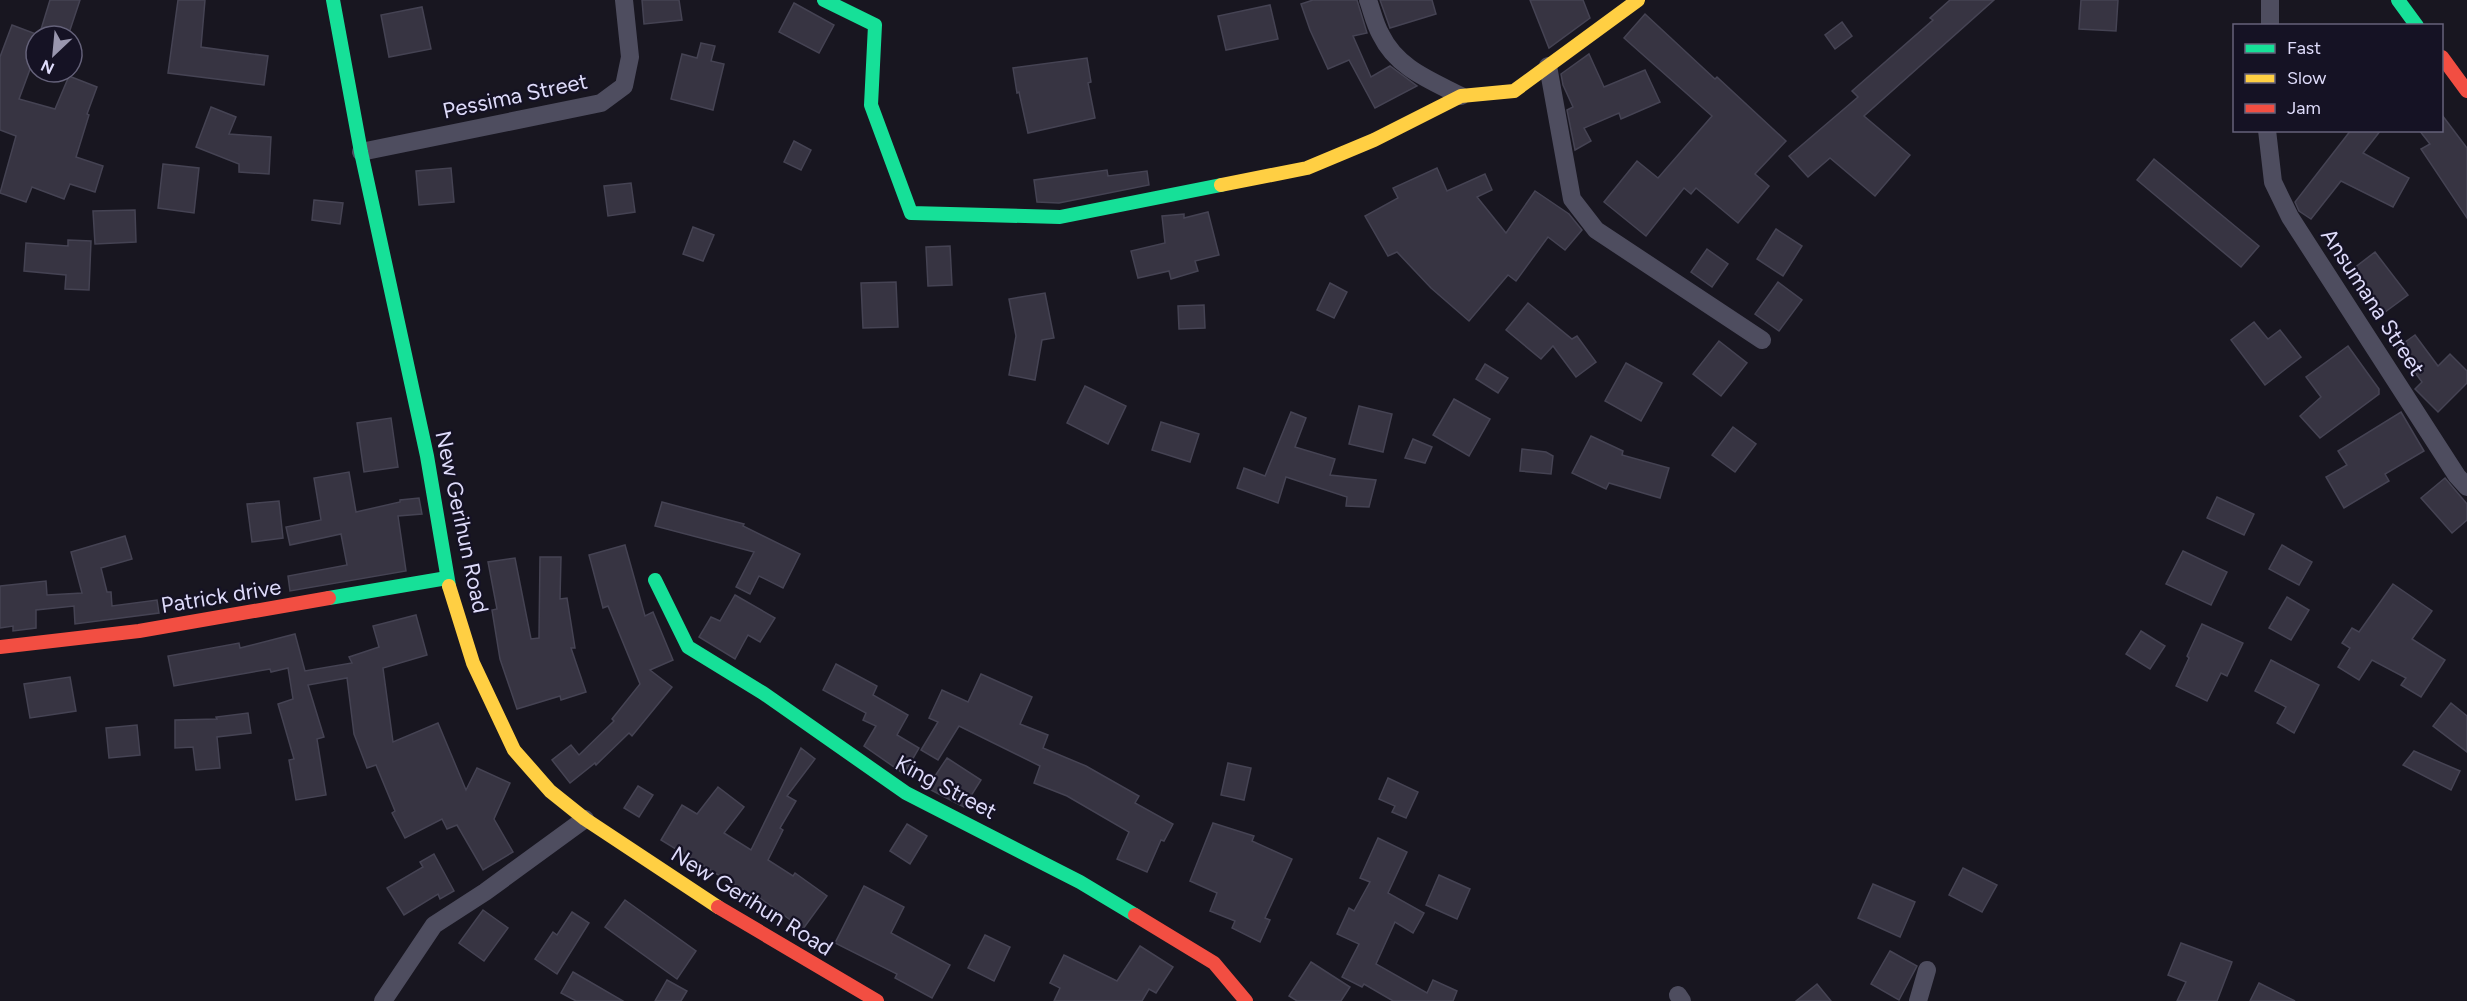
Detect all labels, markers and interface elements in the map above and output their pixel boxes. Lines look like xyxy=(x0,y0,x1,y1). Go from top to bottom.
north arrow xyxy=(24,24,84,84)
legend xyxy=(2233,24,2443,132)
text: Fast xyxy=(2287,37,2321,59)
text: N xyxy=(38,56,57,78)
text: Slow xyxy=(2287,67,2326,89)
street label: Pessima Street xyxy=(440,68,590,124)
text: Jam xyxy=(2287,97,2321,119)
street label: Ansumana Street xyxy=(2315,223,2431,381)
street label: New Gerihun Road xyxy=(429,428,495,616)
street label: Patrick drive xyxy=(159,573,283,619)
street label: King Street xyxy=(891,749,1001,825)
street label: New Gerihun Road xyxy=(666,840,838,962)

